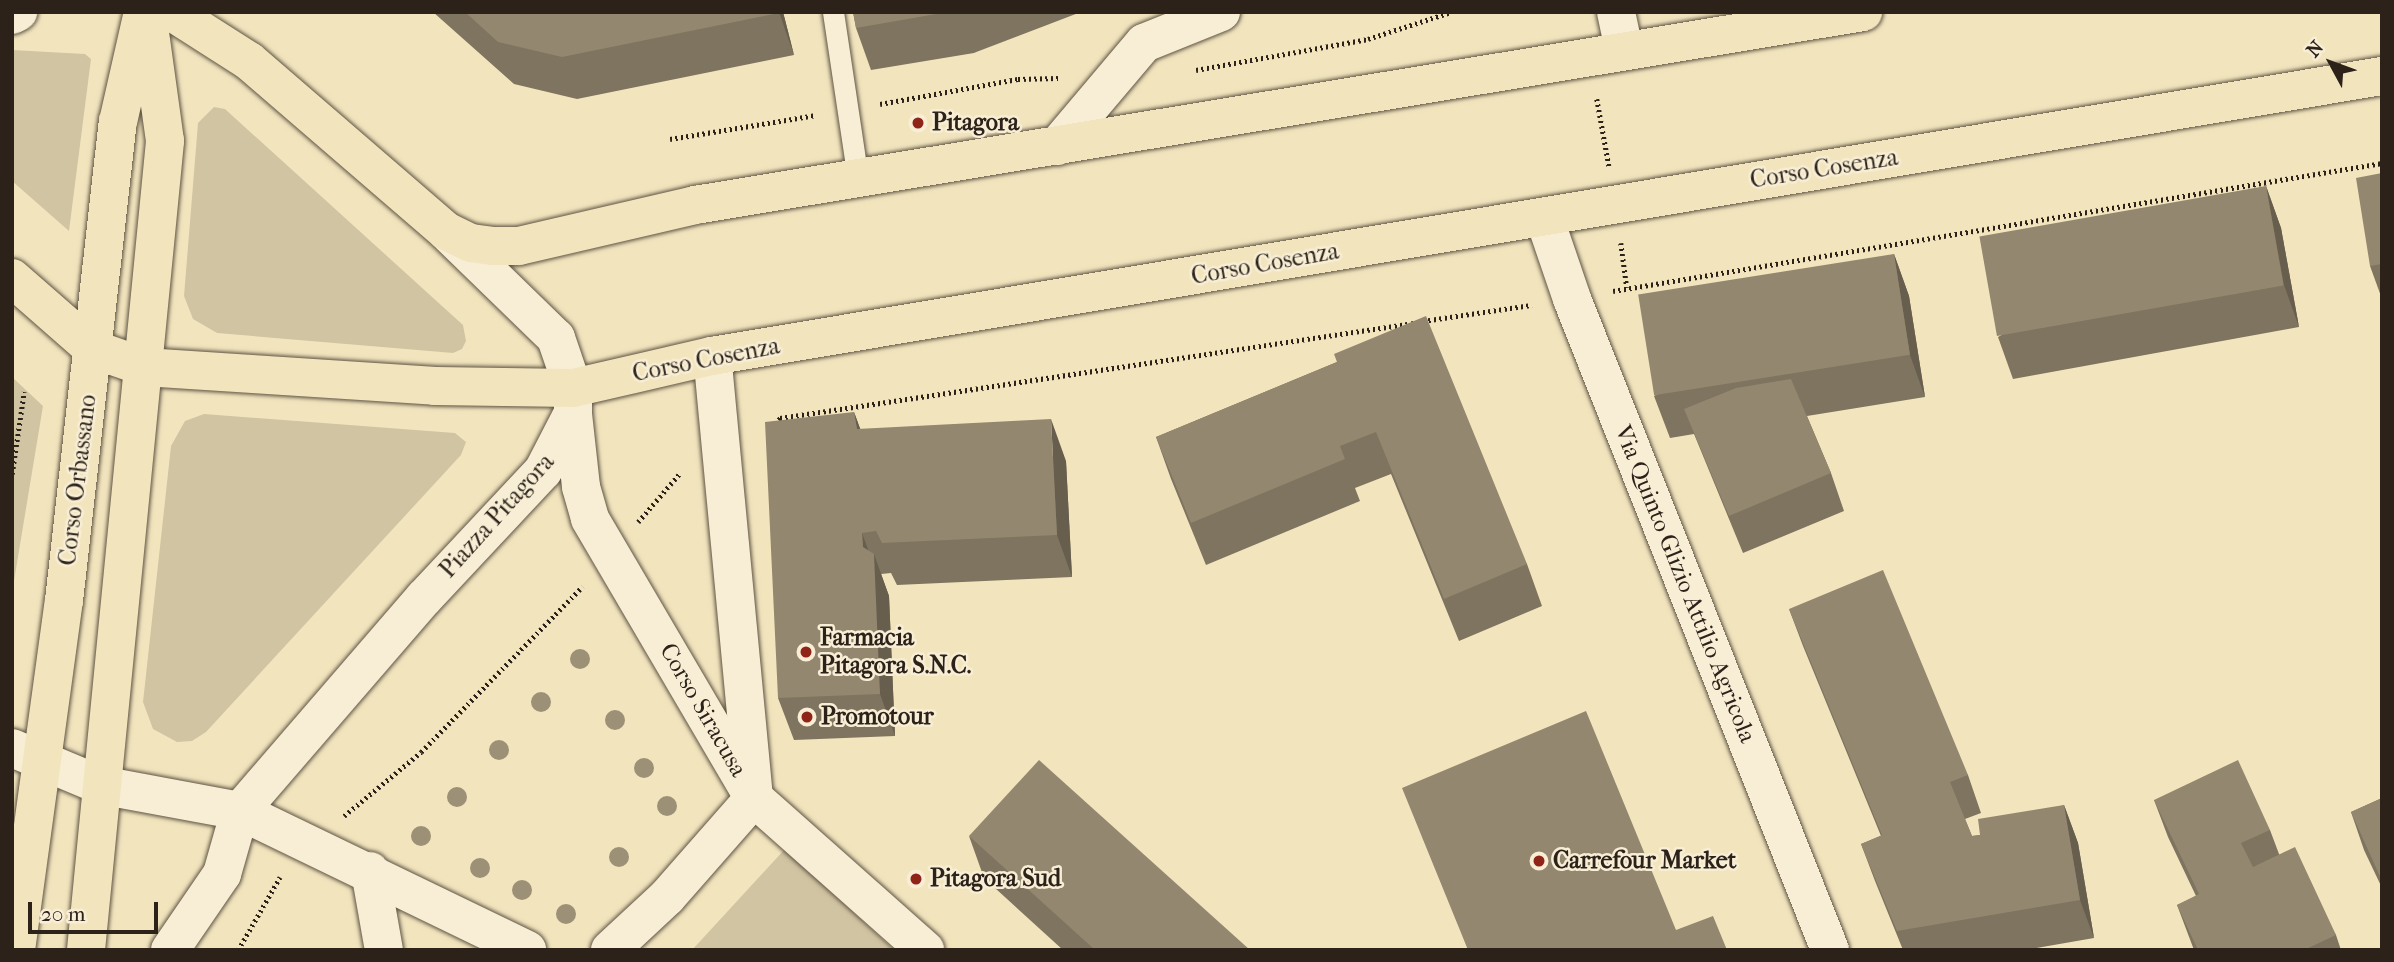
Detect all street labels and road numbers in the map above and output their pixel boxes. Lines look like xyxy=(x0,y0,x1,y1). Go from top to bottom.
street label: Corso Cosenza xyxy=(1748,143,1900,195)
street label: Corso Cosenza xyxy=(1189,237,1341,291)
street label: Corso Cosenza xyxy=(630,332,782,388)
street label: Corso Orbassano xyxy=(53,393,103,567)
street label: Via Quinto Glizio Attilio Agricola xyxy=(1608,421,1762,747)
street label: Piazza Pitagora xyxy=(434,448,560,584)
street label: Corso Siracusa xyxy=(653,638,753,782)

